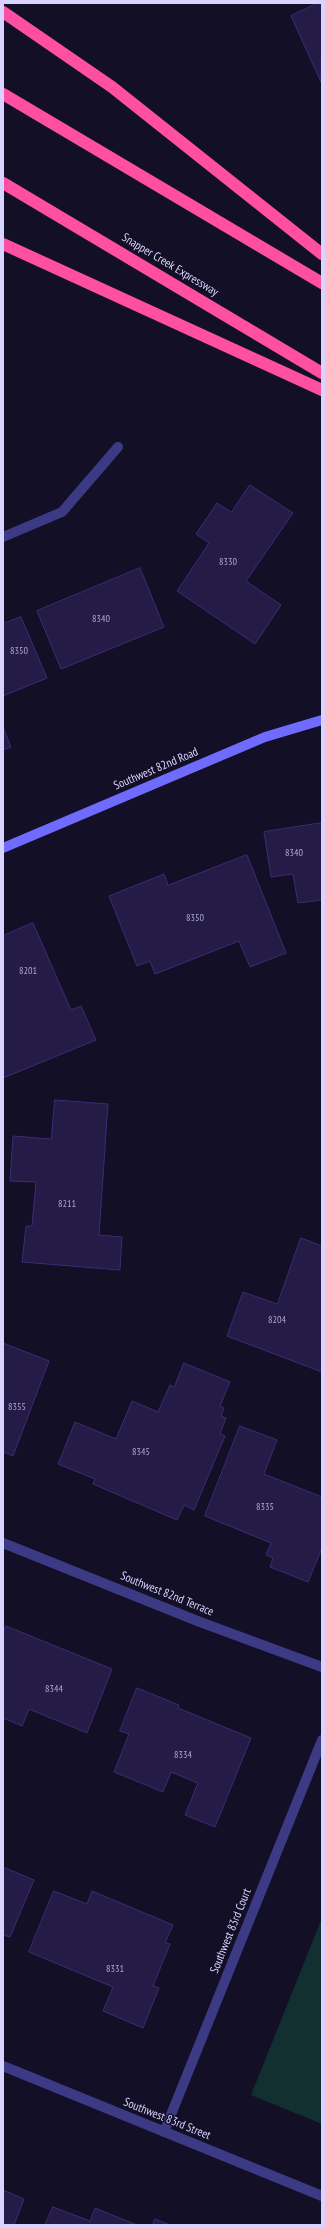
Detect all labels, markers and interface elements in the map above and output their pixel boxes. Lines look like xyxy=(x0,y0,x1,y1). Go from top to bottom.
street label: Snapper Creek Expressway xyxy=(119,230,221,300)
house number: 8330 xyxy=(219,556,237,568)
house number: 8340 xyxy=(92,613,110,625)
house number: 8350 xyxy=(10,645,28,657)
street label: Southwest 82nd Road xyxy=(112,745,200,793)
house number: 8340 xyxy=(285,847,303,859)
house number: 8350 xyxy=(186,912,204,924)
house number: 8201 xyxy=(19,965,37,977)
house number: 8211 xyxy=(58,1198,76,1210)
house number: 8204 xyxy=(268,1314,286,1326)
house number: 8355 xyxy=(8,1401,26,1413)
house number: 8345 xyxy=(132,1446,150,1458)
house number: 8335 xyxy=(256,1501,274,1513)
street label: Southwest 82nd Terrace xyxy=(118,1569,216,1619)
house number: 8344 xyxy=(45,1683,63,1695)
house number: 8334 xyxy=(174,1749,192,1761)
street label: Southwest 83rd Court xyxy=(207,1886,255,1976)
house number: 8331 xyxy=(106,1963,124,1975)
street label: Southwest 83rd Street xyxy=(121,2095,213,2143)

